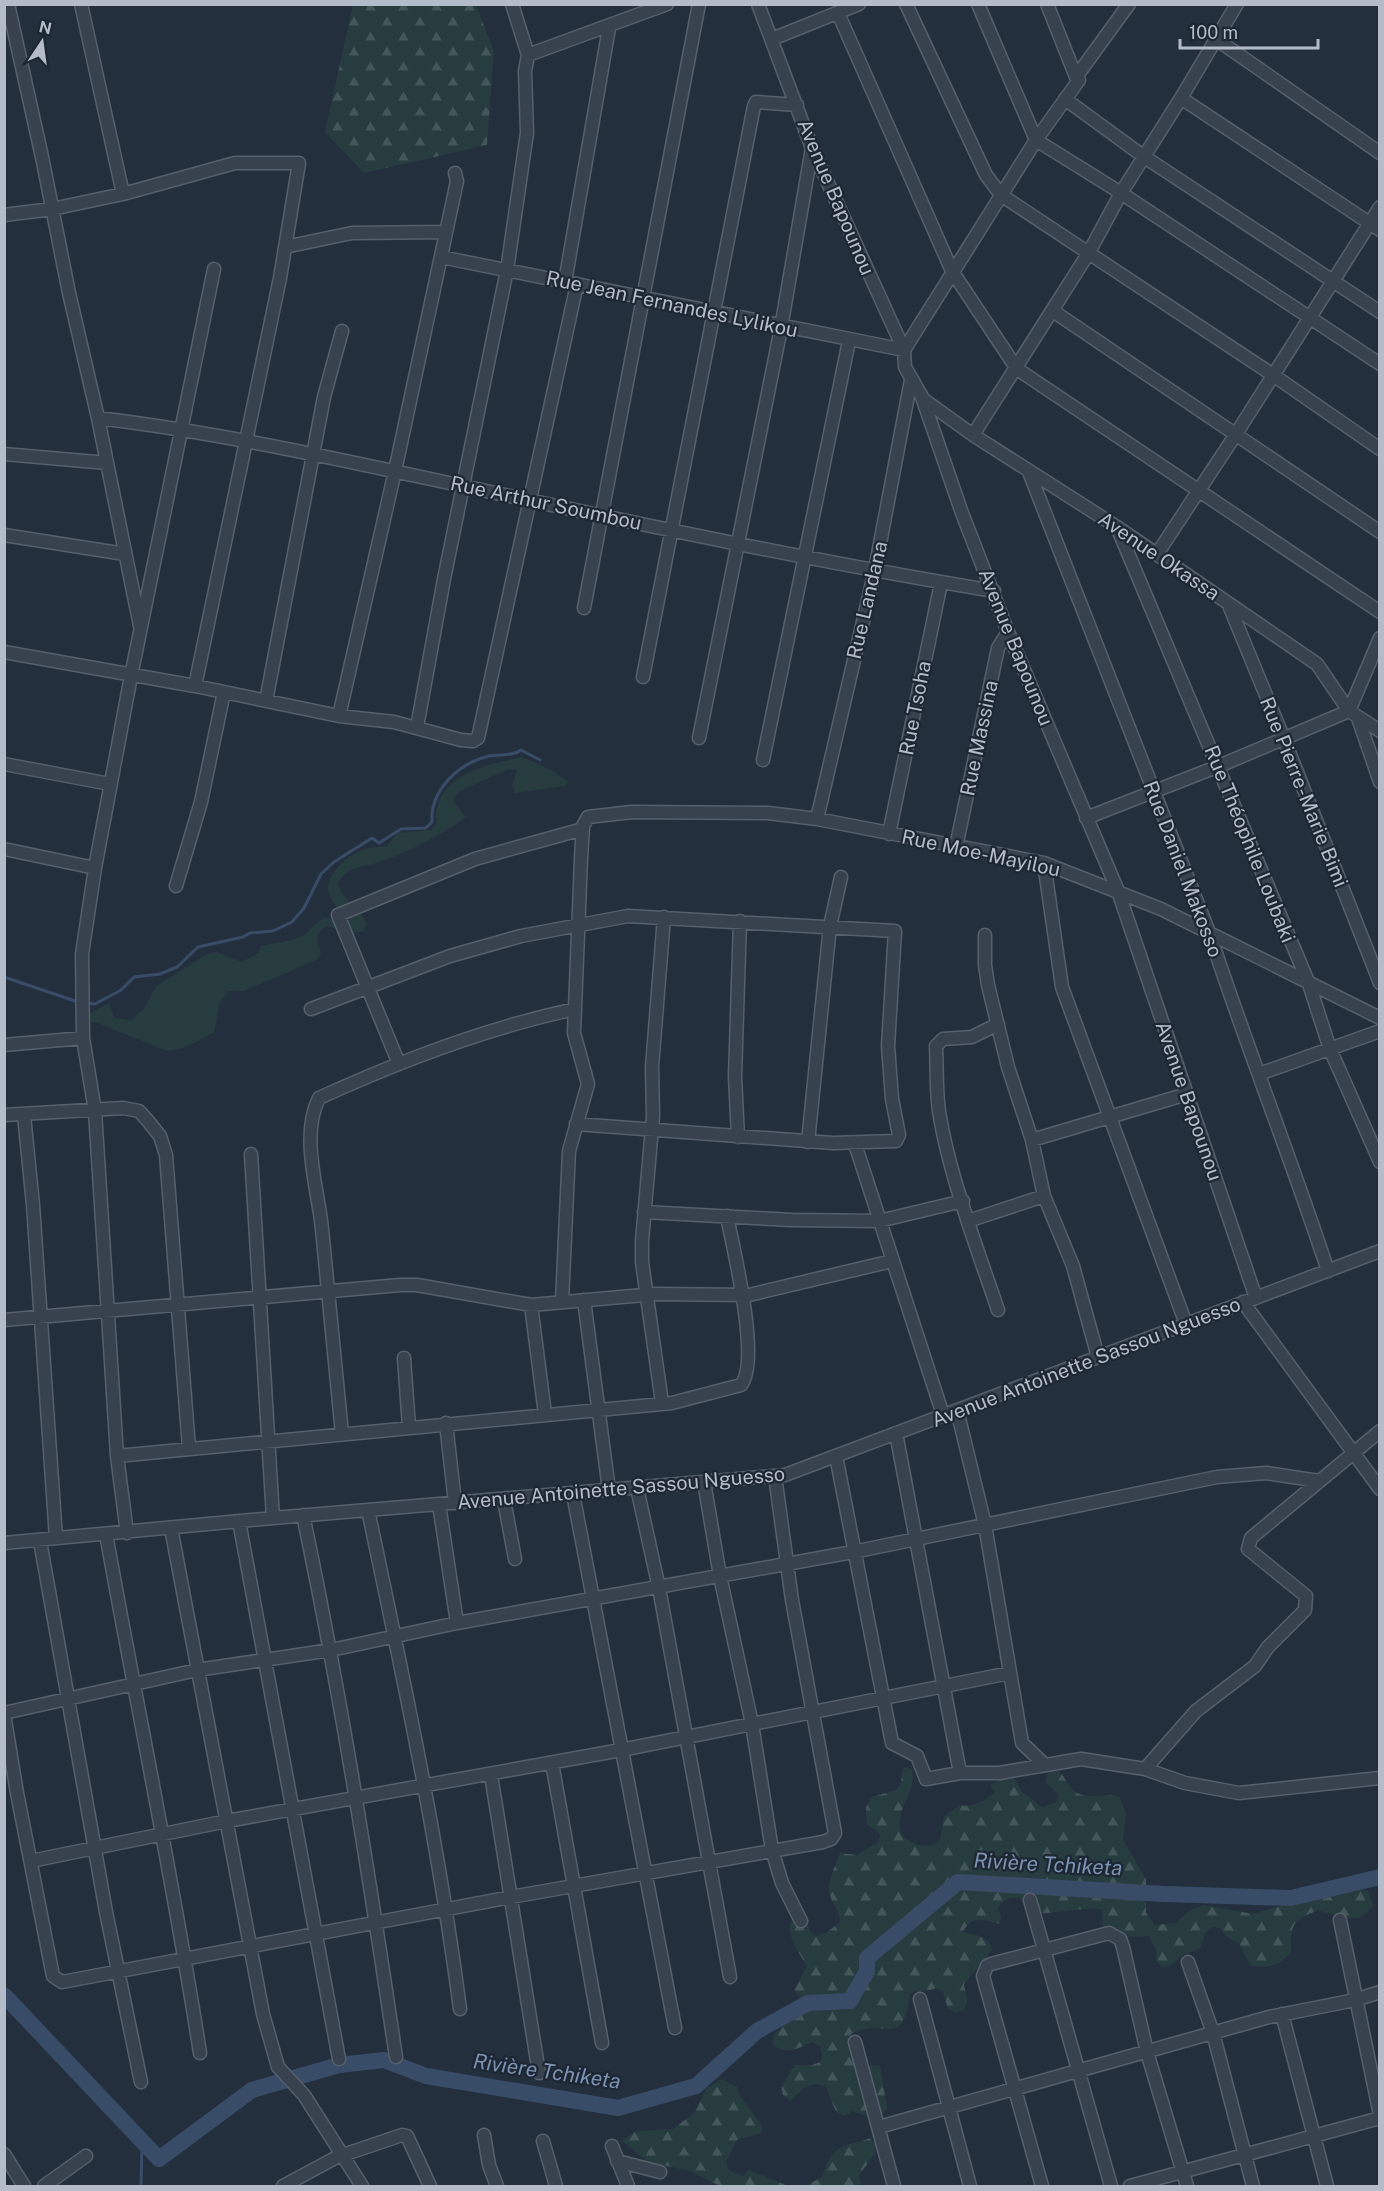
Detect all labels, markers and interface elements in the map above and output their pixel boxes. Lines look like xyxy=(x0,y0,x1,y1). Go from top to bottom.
north arrow xyxy=(12,12,72,72)
scale bar xyxy=(1180,12,1318,50)
text: N xyxy=(37,17,53,39)
text: 100 m xyxy=(1189,22,1238,43)
street label: Avenue Bapounou xyxy=(792,115,880,279)
street label: Rue Jean Fernandes Lylikou xyxy=(544,266,800,342)
street label: Rue Arthur Soumbou xyxy=(448,471,644,535)
street label: Avenue Okassa xyxy=(1094,507,1224,605)
street label: Rue Landana xyxy=(842,539,892,661)
street label: Avenue Bapounou xyxy=(974,565,1058,729)
street label: Rue Tsoha xyxy=(894,659,936,757)
street label: Rue Massina xyxy=(955,678,1003,798)
street label: Rue Pierre-Marie Bimi xyxy=(1255,693,1353,891)
street label: Rue Théophile Loubaki xyxy=(1199,742,1301,946)
street label: Rue Daniel Makosso xyxy=(1138,777,1228,961)
street label: Rue Moe-Mayilou xyxy=(899,824,1063,882)
street label: Avenue Bapounou xyxy=(1150,1018,1228,1184)
street label: Avenue Antoinette Sassou Nguesso xyxy=(928,1292,1244,1432)
street label: Avenue Antoinette Sassou Nguesso xyxy=(456,1462,786,1514)
water label: Rivière Tchiketa xyxy=(973,1848,1123,1880)
water label: Rivière Tchiketa xyxy=(472,2048,622,2094)

